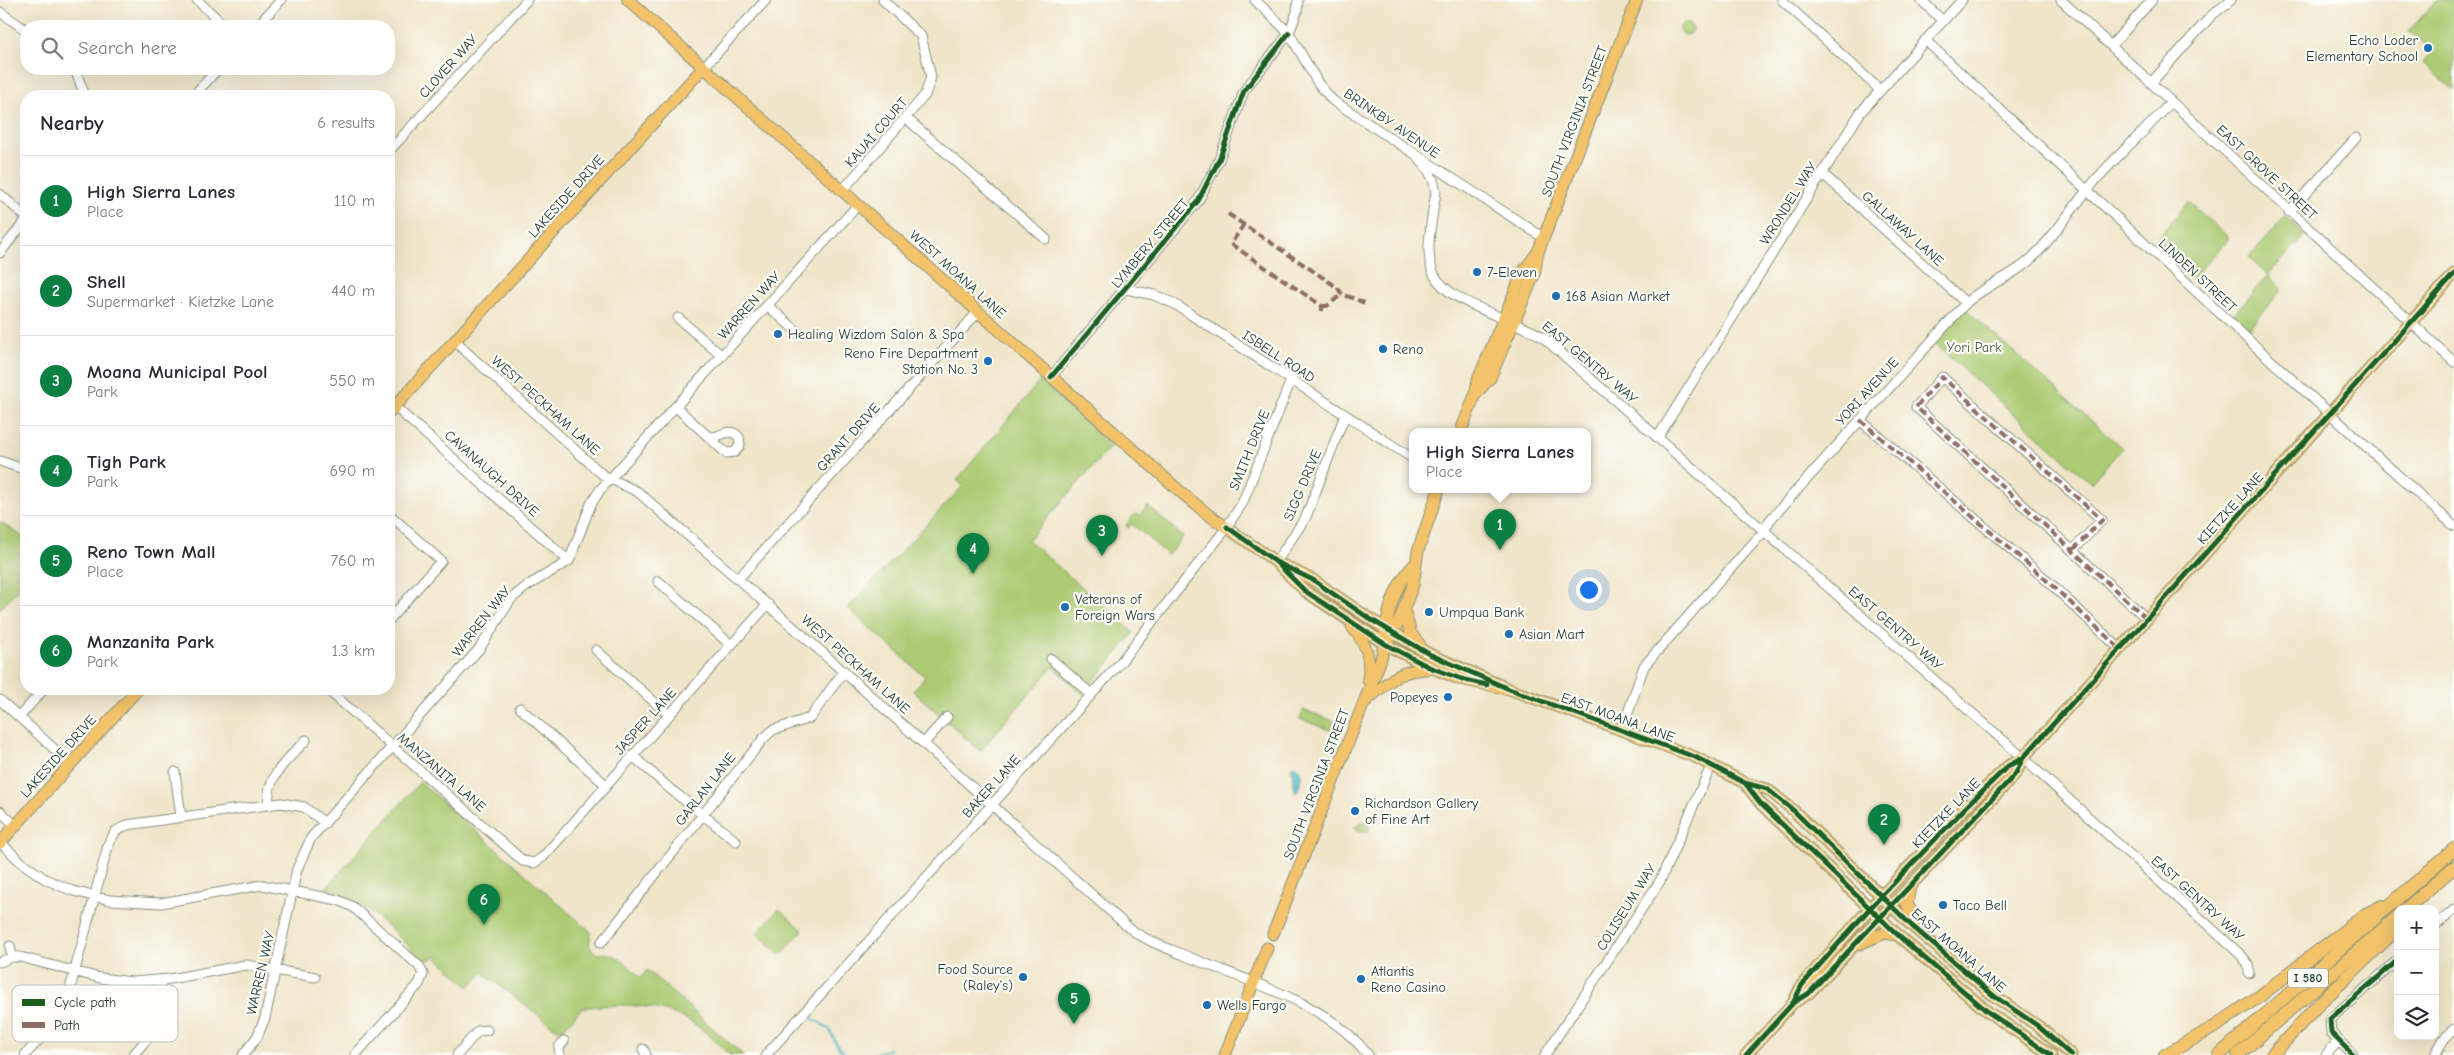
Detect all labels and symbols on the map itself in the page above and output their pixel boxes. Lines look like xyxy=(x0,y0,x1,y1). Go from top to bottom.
street label: CLOVER WAY xyxy=(415,30,482,102)
place label: Echo Loder Elementary School xyxy=(2306,32,2418,65)
marker: Echo Loder Elementary School xyxy=(2422,42,2434,54)
street label: SOUTH VIRGINIA STREET xyxy=(1538,43,1611,199)
street label: BRINKBY AVENUE xyxy=(1341,85,1443,162)
street label: KAUAI COURT xyxy=(842,94,912,171)
street label: EAST GROVE STREET xyxy=(2213,121,2321,224)
street label: LAKESIDE DRIVE xyxy=(525,152,608,241)
street label: WRONDEL WAY xyxy=(1756,158,1821,248)
street label: GALLAWAY LANE xyxy=(1858,187,1947,270)
street label: LYMBERY STREET xyxy=(1108,194,1193,292)
street label: WEST MOANA LANE xyxy=(906,227,1009,322)
street label: LINDEN STREET xyxy=(2155,235,2241,316)
place label: 7-Eleven xyxy=(1487,264,1537,281)
marker: 7-Eleven xyxy=(1471,266,1483,278)
street label: WARREN WAY xyxy=(714,267,785,343)
place label: 168 Asian Market xyxy=(1566,288,1671,305)
marker: 168 Asian Market xyxy=(1550,290,1562,302)
street label: EAST GENTRY WAY xyxy=(1538,317,1641,408)
place label: Healing Wizdom Salon & Spa xyxy=(788,326,965,343)
street label: ISBELL ROAD xyxy=(1239,327,1318,386)
marker: Healing Wizdom Salon & Spa xyxy=(772,328,784,340)
park label: Yori Park xyxy=(1946,339,2002,356)
place label: Reno xyxy=(1393,341,1423,358)
marker: Reno xyxy=(1377,343,1389,355)
place label: Reno Fire Department Station No. 3 xyxy=(844,345,979,378)
street label: WEST PECKHAM LANE xyxy=(488,352,603,459)
street label: YORI AVENUE xyxy=(1832,354,1902,429)
marker: Reno Fire Department Station No. 3 xyxy=(982,355,994,367)
street label: GRANT DRIVE xyxy=(813,400,884,475)
street label: SMITH DRIVE xyxy=(1226,407,1273,493)
street label: CAVANAUGH DRIVE xyxy=(441,426,542,520)
street label: SIGG DRIVE xyxy=(1280,447,1325,524)
street label: KIETZKE LANE xyxy=(2194,469,2267,548)
pin: 1 xyxy=(1484,509,1516,550)
pin: 3 xyxy=(1086,515,1118,556)
pin: 4 xyxy=(957,533,989,574)
your location xyxy=(1576,577,1602,603)
street label: WARREN WAY xyxy=(448,582,515,660)
street label: EAST GENTRY WAY xyxy=(1845,583,1947,674)
place label: Veterans of Foreign Wars xyxy=(1075,591,1155,624)
marker: Veterans of Foreign Wars xyxy=(1059,601,1071,613)
place label: Umpqua Bank xyxy=(1439,604,1525,621)
marker: Umpqua Bank xyxy=(1423,606,1435,618)
street label: WEST PECKHAM LANE xyxy=(798,611,913,718)
place label: Asian Mart xyxy=(1519,626,1585,643)
marker: Asian Mart xyxy=(1503,628,1515,640)
street label: JASPER LANE xyxy=(611,684,680,758)
place label: Popeyes xyxy=(1390,689,1438,706)
street label: EAST MOANA LANE xyxy=(1559,689,1677,746)
marker: Popeyes xyxy=(1442,691,1454,703)
street label: SOUTH VIRGINIA STREET xyxy=(1280,706,1353,862)
street label: LAKESIDE DRIVE xyxy=(17,712,100,801)
street label: MANZANITA LANE xyxy=(394,729,489,815)
street label: GARLAN LANE xyxy=(672,749,739,829)
street label: BAKER LANE xyxy=(959,751,1024,821)
street label: KIETZKE LANE xyxy=(1909,775,1984,852)
place label: Richardson Gallery of Fine Art xyxy=(1365,795,1479,828)
pin: 2 xyxy=(1868,804,1900,845)
marker: Richardson Gallery of Fine Art xyxy=(1349,805,1361,817)
street label: EAST GENTRY WAY xyxy=(2148,852,2248,945)
street label: COLISEUM WAY xyxy=(1593,860,1660,954)
pin: 6 xyxy=(468,884,500,925)
place label: Taco Bell xyxy=(1953,897,2007,914)
marker: Taco Bell xyxy=(1937,899,1949,911)
street label: EAST MOANA LANE xyxy=(1908,905,2010,996)
street label: WARREN WAY xyxy=(243,929,279,1017)
place label: Food Source (Raley's) xyxy=(938,961,1013,994)
place label: Atlantis Reno Casino xyxy=(1371,963,1446,996)
road number: I 580 xyxy=(2288,968,2328,988)
marker: Food Source (Raley's) xyxy=(1017,971,1029,983)
marker: Atlantis Reno Casino xyxy=(1355,973,1367,985)
pin: 5 xyxy=(1058,983,1090,1024)
legend xyxy=(12,985,178,1042)
text: Cycle path xyxy=(54,994,116,1011)
place label: Wells Fargo xyxy=(1217,997,1286,1014)
marker: Wells Fargo xyxy=(1201,999,1213,1011)
text: Path xyxy=(54,1017,80,1034)

